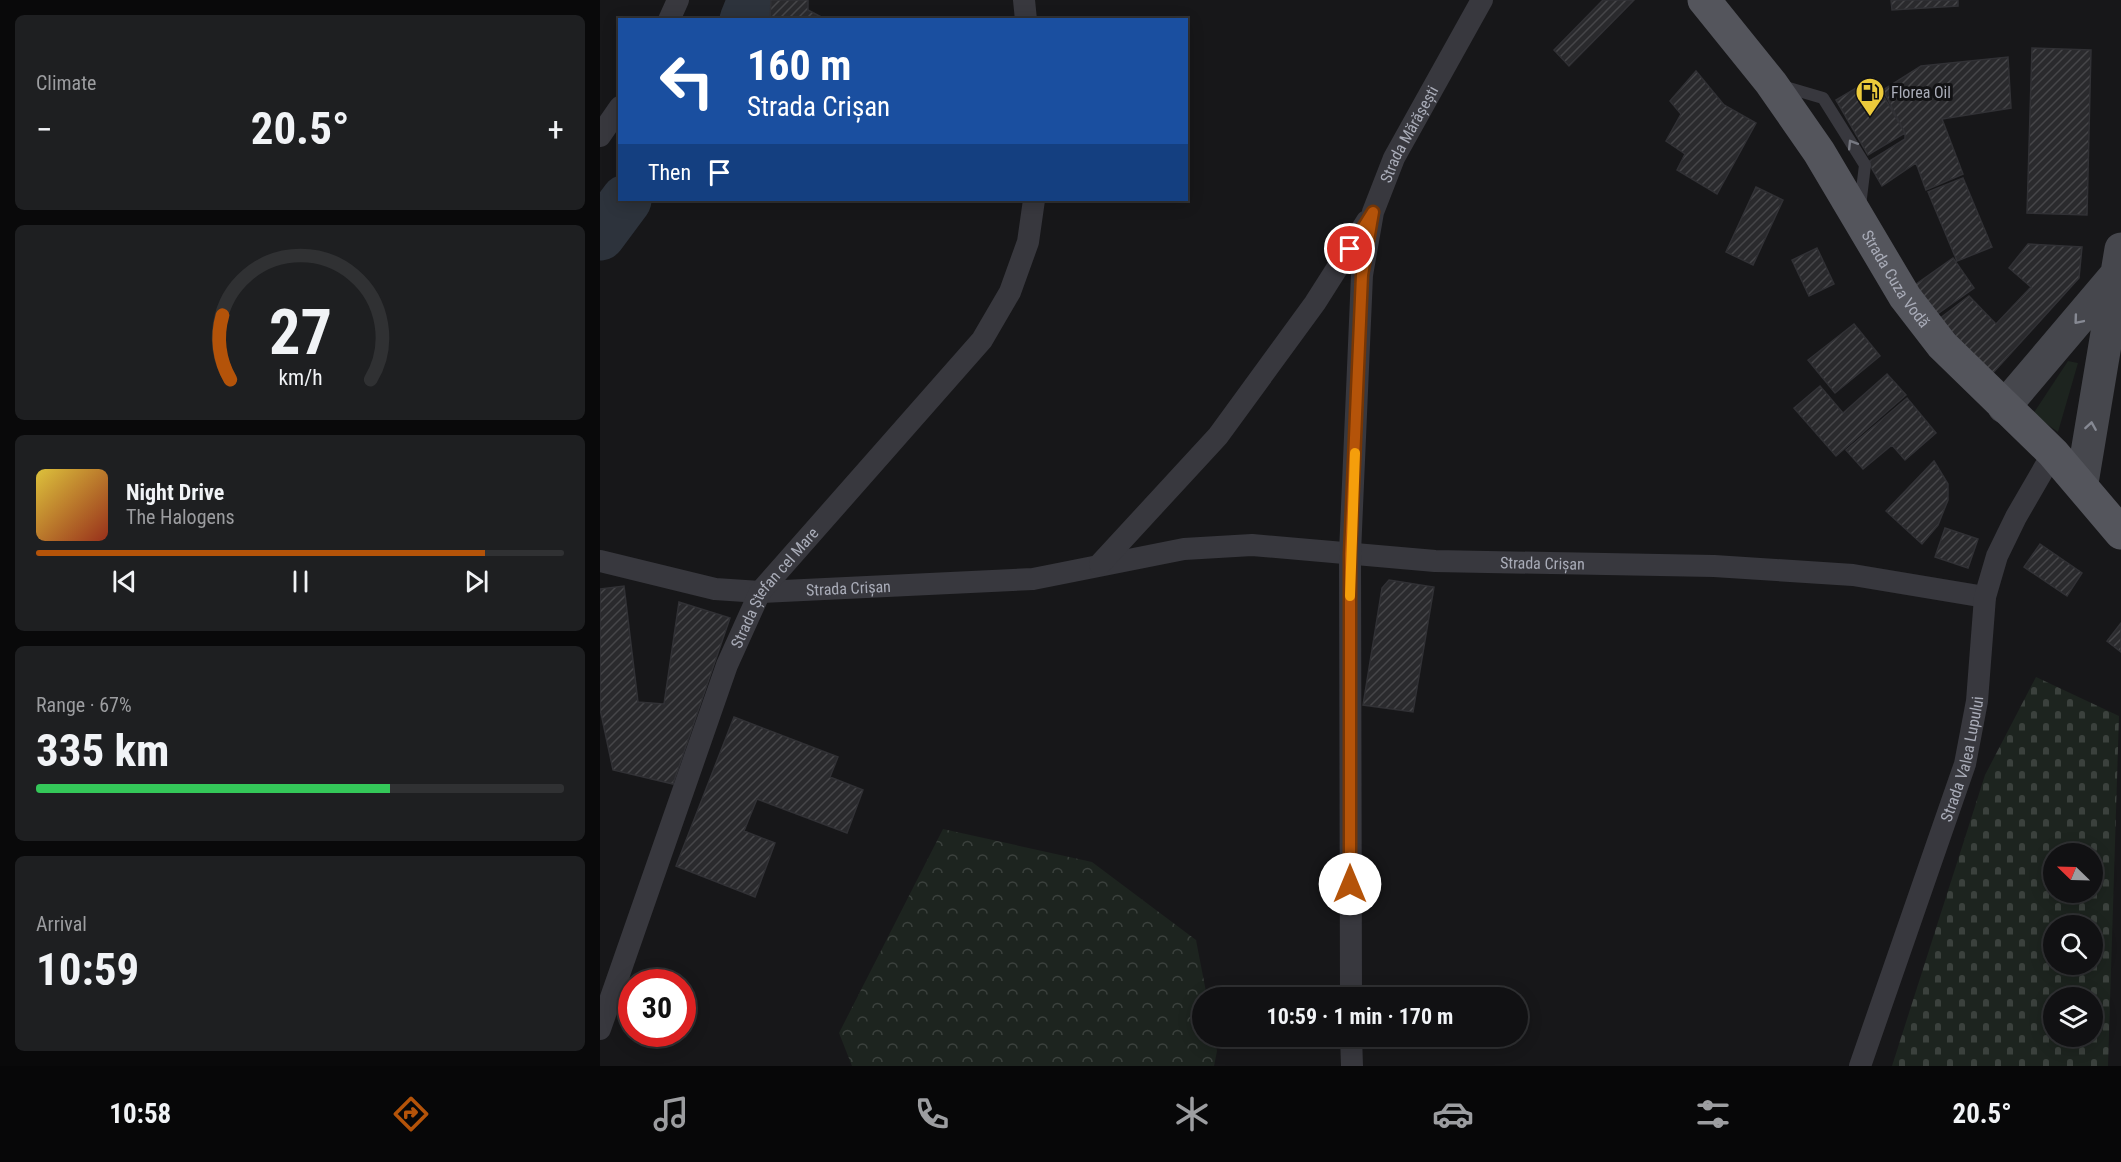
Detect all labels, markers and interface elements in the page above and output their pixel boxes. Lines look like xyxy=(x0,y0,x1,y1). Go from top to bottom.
text: 160 m xyxy=(747,41,852,90)
icon: left xyxy=(648,42,726,120)
text: Climate xyxy=(36,71,96,95)
fuel station icon: Florea Oil xyxy=(1854,76,1886,118)
street label: Strada Mărășești xyxy=(1376,82,1442,185)
place label: Florea Oil xyxy=(1891,83,1951,102)
text: Strada Crișan xyxy=(747,91,890,123)
text: 20.5° xyxy=(251,102,349,155)
text: − xyxy=(36,110,53,149)
text: + xyxy=(548,110,564,149)
one-way arrow xyxy=(1847,140,1859,150)
icon: arrive xyxy=(703,156,736,189)
text: Then xyxy=(648,160,691,185)
pin xyxy=(1324,223,1375,274)
street label: Strada Cuza Vodă xyxy=(1858,227,1934,331)
icon: arrive xyxy=(1333,232,1366,265)
text: 27 xyxy=(268,296,332,369)
one-way arrow xyxy=(2074,313,2085,324)
text: km/h xyxy=(278,365,322,390)
one-way arrow xyxy=(2085,421,2097,430)
text: Night Drive xyxy=(126,480,224,505)
text: The Halogens xyxy=(126,505,235,529)
street label: Strada Ștefan cel Mare xyxy=(726,523,822,651)
street label: Strada Crișan xyxy=(1500,553,1585,574)
icon: previous xyxy=(108,565,141,598)
icon: pause xyxy=(284,565,317,598)
icon: next xyxy=(460,565,493,598)
street label: Strada Crișan xyxy=(806,576,891,599)
text: Range · 67% xyxy=(36,693,132,717)
street label: Strada Valea Lupului xyxy=(1936,696,1987,824)
text: 335 km xyxy=(36,724,169,777)
north arrow xyxy=(2043,843,2103,903)
map controls xyxy=(2043,843,2103,1047)
position arrow xyxy=(1318,852,1382,916)
text: Arrival xyxy=(36,912,87,936)
button: search xyxy=(2043,915,2103,975)
text: 10:59 xyxy=(36,943,139,996)
speed limit sign: 30 xyxy=(618,969,696,1047)
button: layers xyxy=(2043,987,2103,1047)
text: 10:59 · 1 min · 170 m xyxy=(1267,1004,1453,1029)
icon: directions xyxy=(390,1093,432,1135)
icon: music xyxy=(650,1093,692,1135)
icon: phone xyxy=(911,1093,953,1135)
icon: climate xyxy=(1171,1093,1213,1135)
icon: car xyxy=(1432,1093,1474,1135)
icon: filters xyxy=(1692,1093,1734,1135)
text: 10:58 xyxy=(109,1098,171,1130)
text: 20.5° xyxy=(1952,1098,2012,1130)

